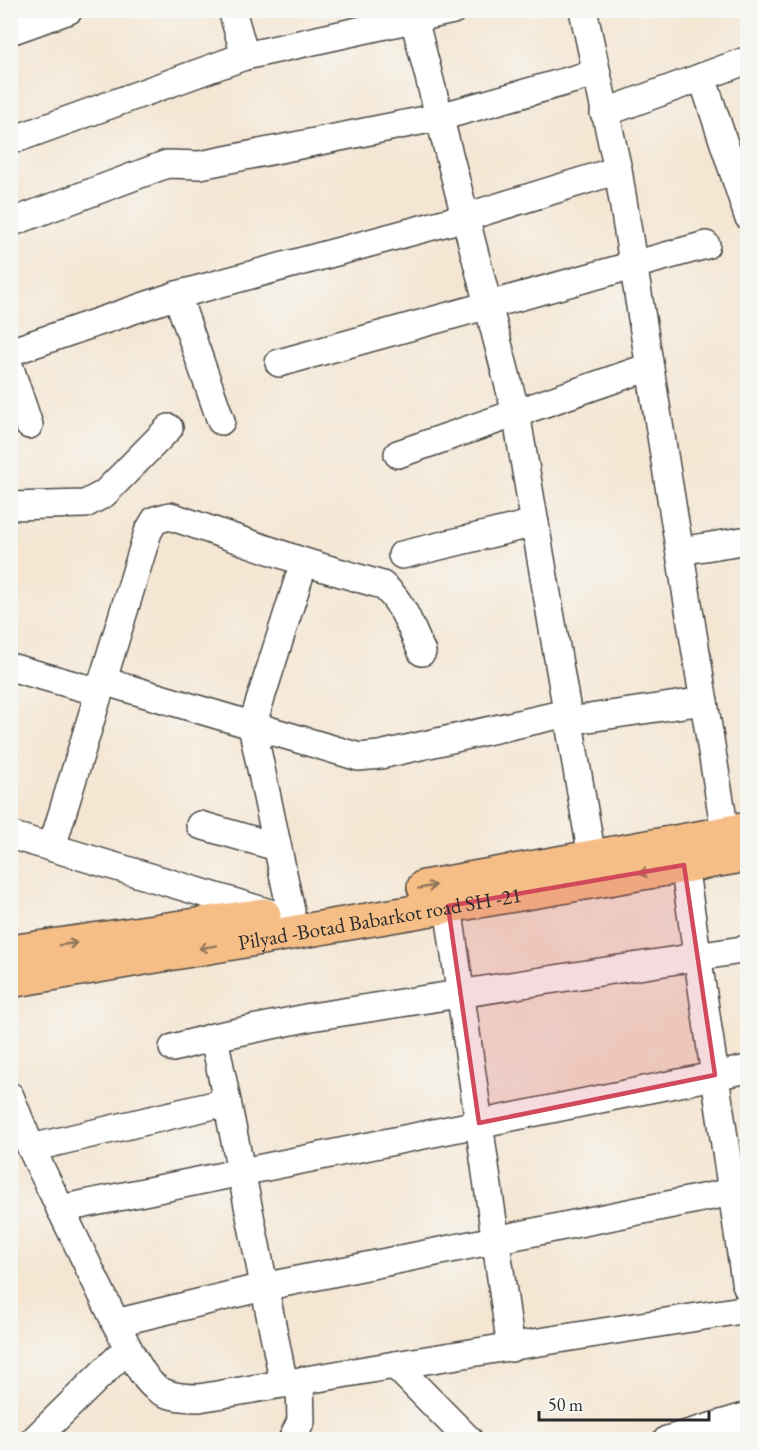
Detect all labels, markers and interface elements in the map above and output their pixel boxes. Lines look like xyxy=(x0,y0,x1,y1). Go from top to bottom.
one-way arrow xyxy=(639,866,659,877)
street label: Pilyad -Botad Babarkot road SH -21 xyxy=(236,880,523,955)
one-way arrow xyxy=(416,881,436,892)
one-way arrow xyxy=(58,938,78,949)
one-way arrow xyxy=(199,942,218,953)
scale bar xyxy=(539,1384,708,1422)
text: 50 m xyxy=(548,1393,583,1416)

